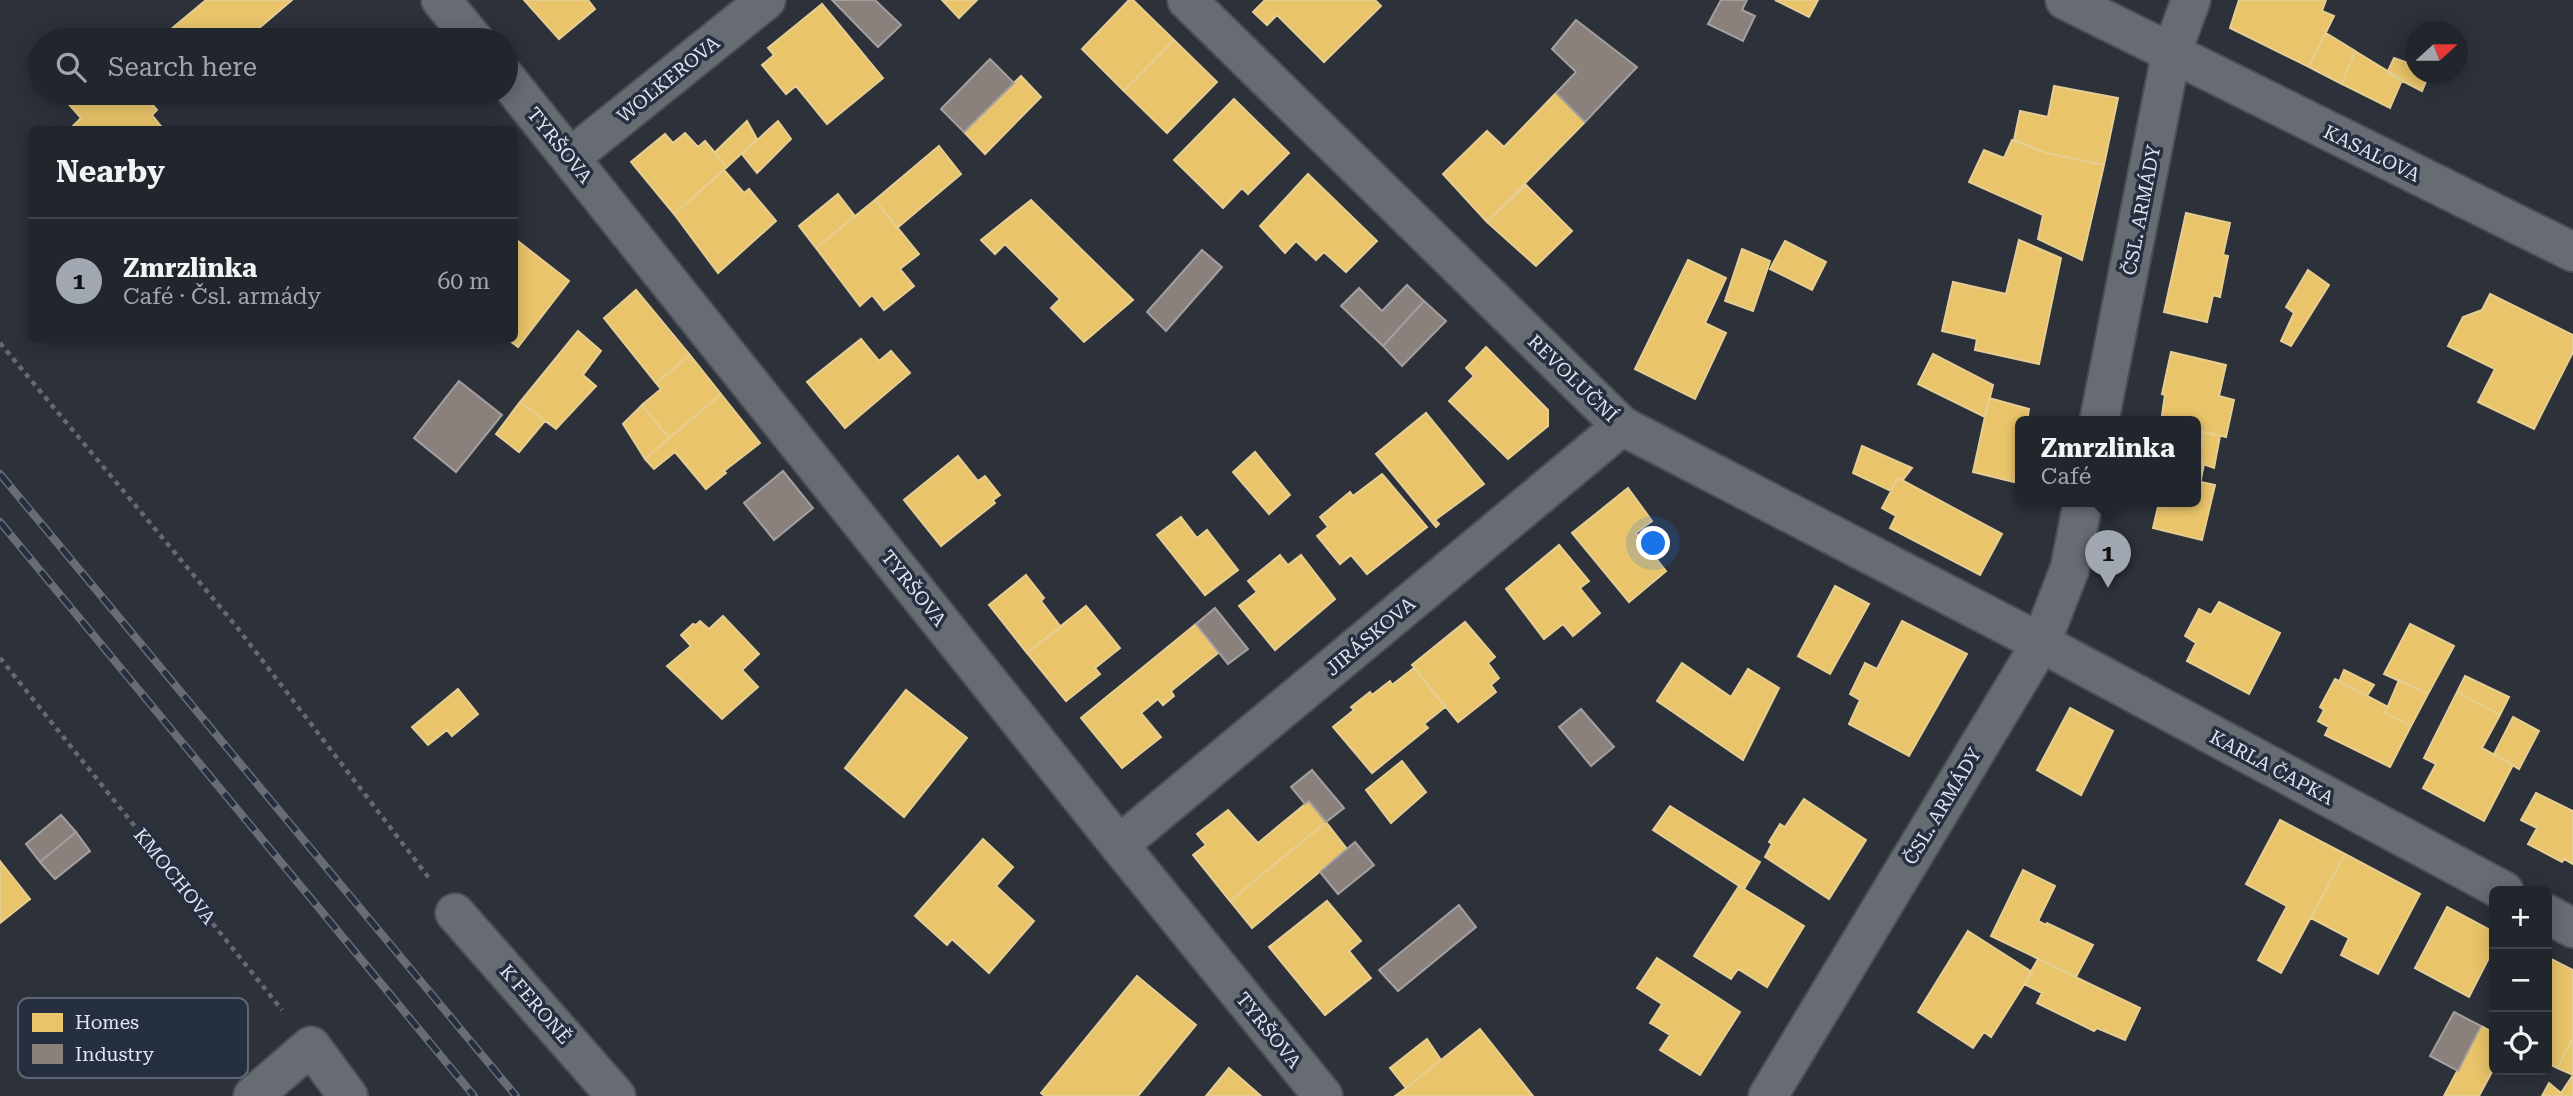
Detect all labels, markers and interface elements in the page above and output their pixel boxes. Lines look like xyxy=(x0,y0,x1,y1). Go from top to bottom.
north arrow xyxy=(2405,21,2468,84)
search box xyxy=(28,28,518,105)
street label: WOLKEROVA xyxy=(612,31,725,128)
icon: search xyxy=(52,48,90,86)
text: Search here xyxy=(108,52,257,82)
street label: TYRŠOVA xyxy=(522,103,598,188)
street label: KASALOVA xyxy=(2320,120,2425,187)
street label: ČSL. ARMÁDY xyxy=(2118,143,2165,277)
text: Nearby xyxy=(56,154,165,189)
text: Zmrzlinka xyxy=(123,253,257,283)
text: 1 xyxy=(73,268,85,295)
text: 60 m xyxy=(437,268,490,295)
text: Café · Čsl. armády xyxy=(123,283,321,310)
street label: REVOLUČNÍ xyxy=(1523,330,1622,427)
popup xyxy=(2015,416,2201,507)
text: Zmrzlinka xyxy=(2041,433,2175,463)
text: Café xyxy=(2041,463,2091,490)
your location xyxy=(1636,526,1670,560)
pin: 1 xyxy=(2085,530,2131,588)
street label: TYRŠOVA xyxy=(876,546,952,631)
street label: JIRÁSKOVA xyxy=(1321,592,1420,681)
street label: KARLA ČAPKA xyxy=(2206,725,2338,810)
street label: ČSL. ARMÁDY xyxy=(1899,744,1986,869)
street label: KMOCHOVA xyxy=(129,824,221,929)
map controls xyxy=(2489,886,2552,1075)
button: + xyxy=(2489,886,2552,949)
button: − xyxy=(2489,949,2552,1012)
street label: K FERONĚ xyxy=(495,960,576,1049)
street label: TYRŠOVA xyxy=(1231,988,1307,1073)
legend xyxy=(18,998,248,1078)
text: Homes xyxy=(75,1011,139,1034)
button: locate xyxy=(2489,1012,2552,1075)
text: Industry xyxy=(75,1043,155,1066)

